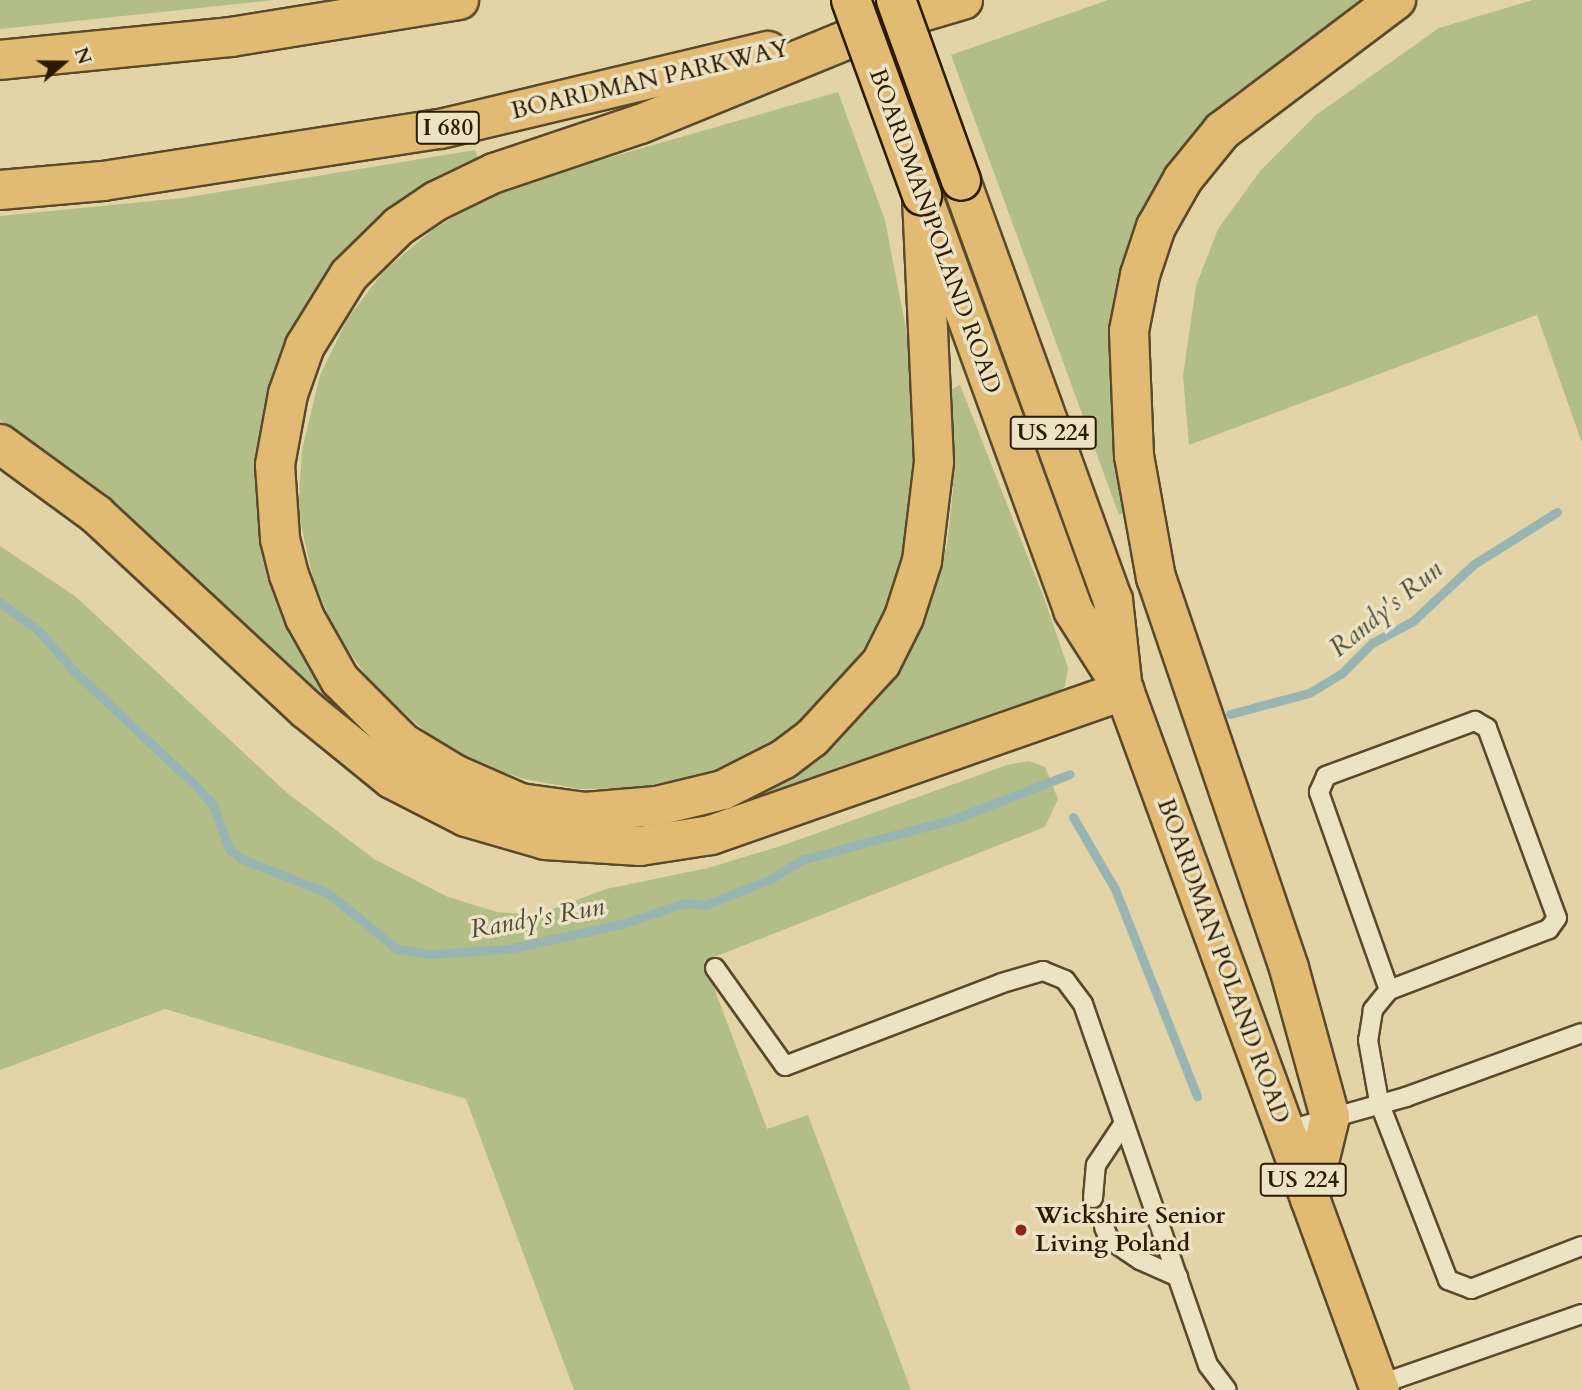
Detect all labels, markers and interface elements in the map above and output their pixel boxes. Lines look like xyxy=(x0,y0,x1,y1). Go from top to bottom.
north arrow xyxy=(28,28,98,98)
street label: BOARDMAN PARKWAY xyxy=(508,34,792,126)
text: N xyxy=(68,44,98,68)
street label: BOARDMAN POLAND ROAD xyxy=(863,65,1007,397)
road number: I 680 xyxy=(415,108,481,148)
road number: US 224 xyxy=(1009,414,1097,452)
water label: Randy's Run xyxy=(1324,554,1448,664)
street label: BOARDMAN POLAND ROAD xyxy=(1151,795,1295,1127)
water label: Randy's Run xyxy=(468,891,606,945)
road number: US 224 xyxy=(1259,1161,1347,1200)
place label: Wickshire Senior Living Poland xyxy=(1035,1202,1225,1258)
marker: Wickshire Senior Living Poland xyxy=(1013,1222,1029,1238)

